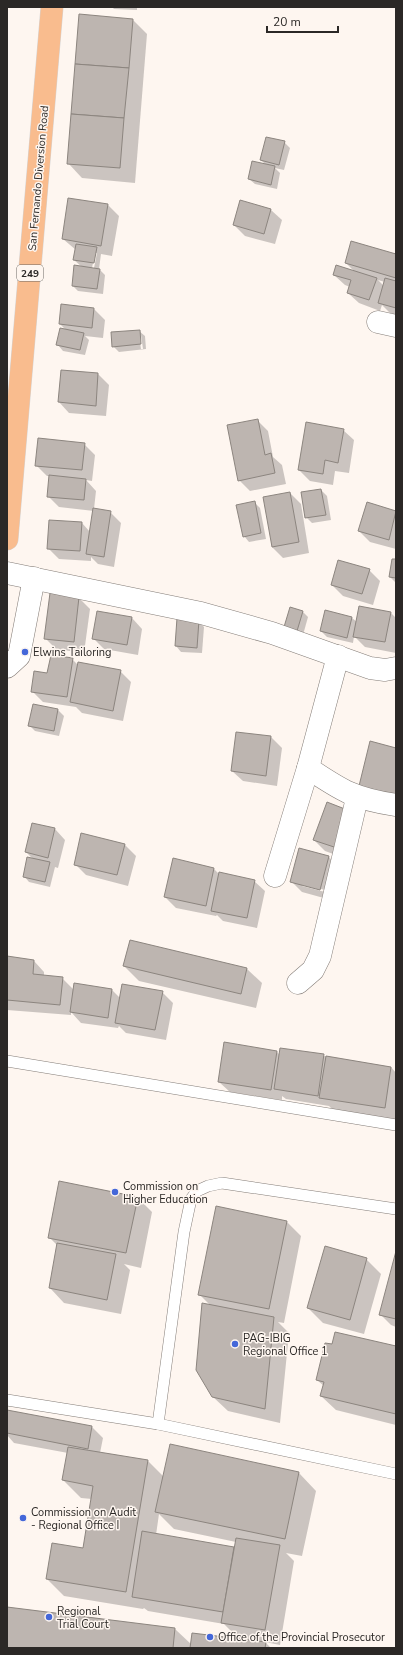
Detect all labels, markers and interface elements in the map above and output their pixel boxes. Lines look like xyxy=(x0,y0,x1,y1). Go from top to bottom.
scale bar xyxy=(267,8,338,34)
text: 20 m xyxy=(273,14,301,30)
street label: San Fernando Diversion Road xyxy=(25,105,52,251)
road number: 249 xyxy=(17,265,43,281)
place label: Elwins Tailoring xyxy=(33,645,111,660)
marker: Elwins Tailoring xyxy=(20,647,30,657)
place label: Commission on Higher Education xyxy=(123,1179,208,1207)
marker: Commission on Higher Education xyxy=(110,1187,120,1197)
place label: PAG-IBIG Regional Office 1 xyxy=(243,1331,328,1359)
marker: PAG-IBIG Regional Office 1 xyxy=(230,1339,240,1349)
place label: Commission on Audit - Regional Office I xyxy=(31,1505,136,1533)
marker: Commission on Audit - Regional Office I xyxy=(18,1513,28,1523)
place label: Regional Trial Court xyxy=(57,1604,109,1632)
marker: Regional Trial Court xyxy=(44,1612,54,1622)
place label: Office of the Provincial Prosecutor xyxy=(218,1630,385,1645)
marker: Office of the Provincial Prosecutor xyxy=(205,1632,215,1642)

